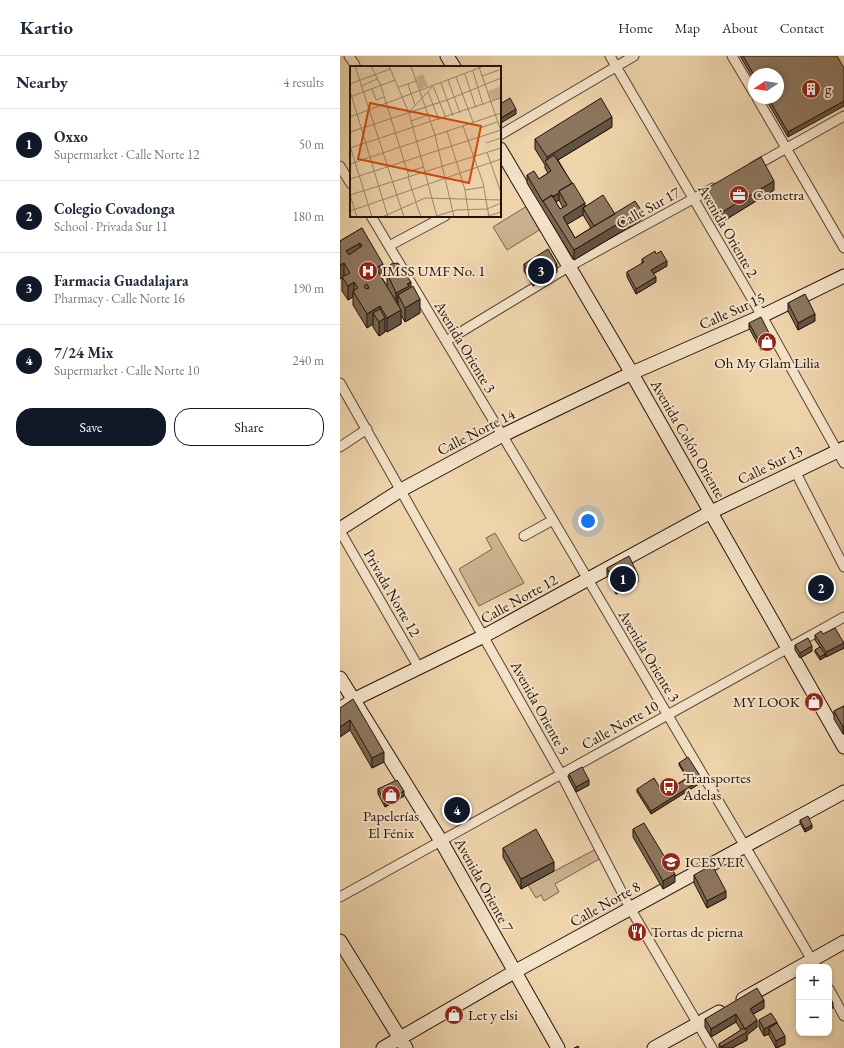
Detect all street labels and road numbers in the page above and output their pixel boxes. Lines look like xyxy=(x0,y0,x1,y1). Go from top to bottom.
street label: Avenida Oriente 2 xyxy=(694,180,763,281)
street label: Calle Sur 17 xyxy=(613,182,684,233)
street label: Calle Sur 15 xyxy=(696,288,768,333)
street label: Avenida Oriente 3 xyxy=(430,296,500,396)
street label: Avenida Colón Oriente xyxy=(646,375,730,502)
street label: Calle Norte 14 xyxy=(434,403,519,459)
street label: Calle Sur 13 xyxy=(734,441,805,488)
street label: Privada Norte 12 xyxy=(360,545,426,641)
street label: Calle Norte 12 xyxy=(477,569,561,627)
street label: Avenida Oriente 3 xyxy=(614,605,684,705)
street label: Avenida Oriente 5 xyxy=(506,657,574,758)
street label: Calle Norte 10 xyxy=(578,696,662,753)
street label: Avenida Oriente 7 xyxy=(450,834,518,936)
street label: Calle Norte 8 xyxy=(566,876,643,931)

